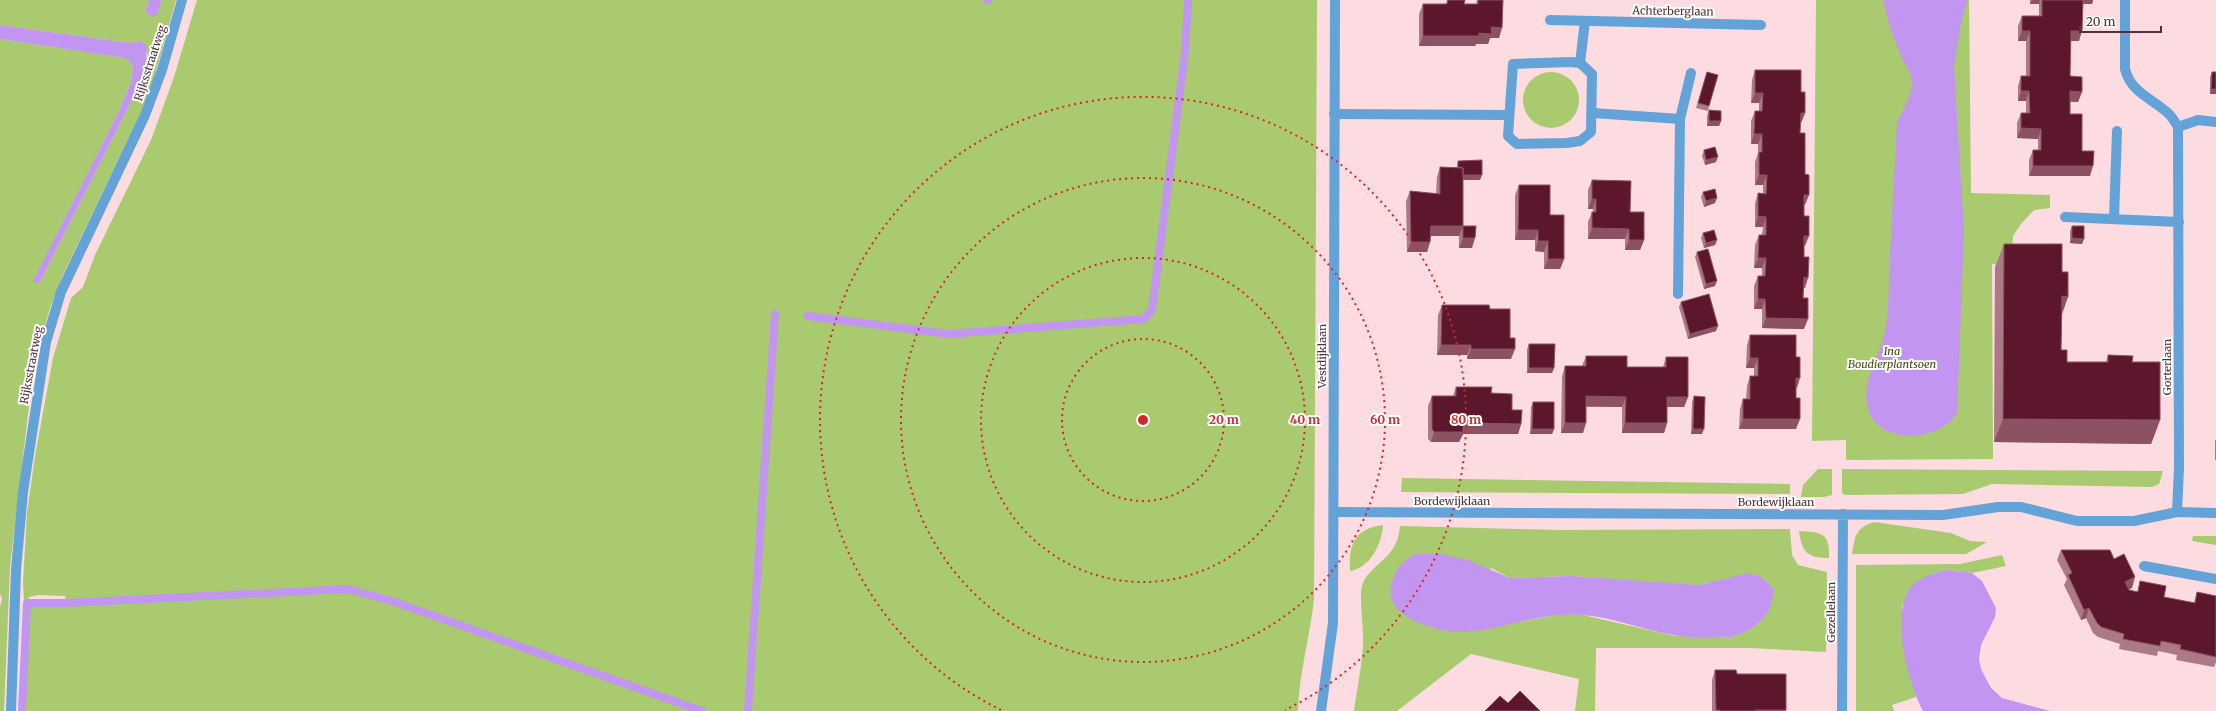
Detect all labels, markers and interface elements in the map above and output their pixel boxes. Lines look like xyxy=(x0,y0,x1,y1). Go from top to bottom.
street label: Achterberglaan xyxy=(1631,3,1714,19)
scale bar xyxy=(2080,8,2161,34)
text: 20 m xyxy=(2086,14,2115,29)
street label: Rijksstraatweg xyxy=(131,23,169,103)
street label: Vestdijklaan xyxy=(1315,323,1329,389)
street label: Rijksstraatweg xyxy=(17,325,45,405)
street label: Gorterlaan xyxy=(2160,338,2174,395)
park label: Ina Boudierplantsoen xyxy=(1848,344,1936,371)
text: 20 m xyxy=(1209,412,1239,427)
text: 40 m xyxy=(1290,412,1320,427)
text: 60 m xyxy=(1370,412,1400,427)
text: 80 m xyxy=(1451,412,1481,427)
centre of rings xyxy=(1136,413,1150,427)
street label: Bordewijklaan xyxy=(1414,494,1491,508)
street label: Bordewijklaan xyxy=(1738,495,1815,509)
street label: Gezellelaan xyxy=(1824,581,1838,642)

